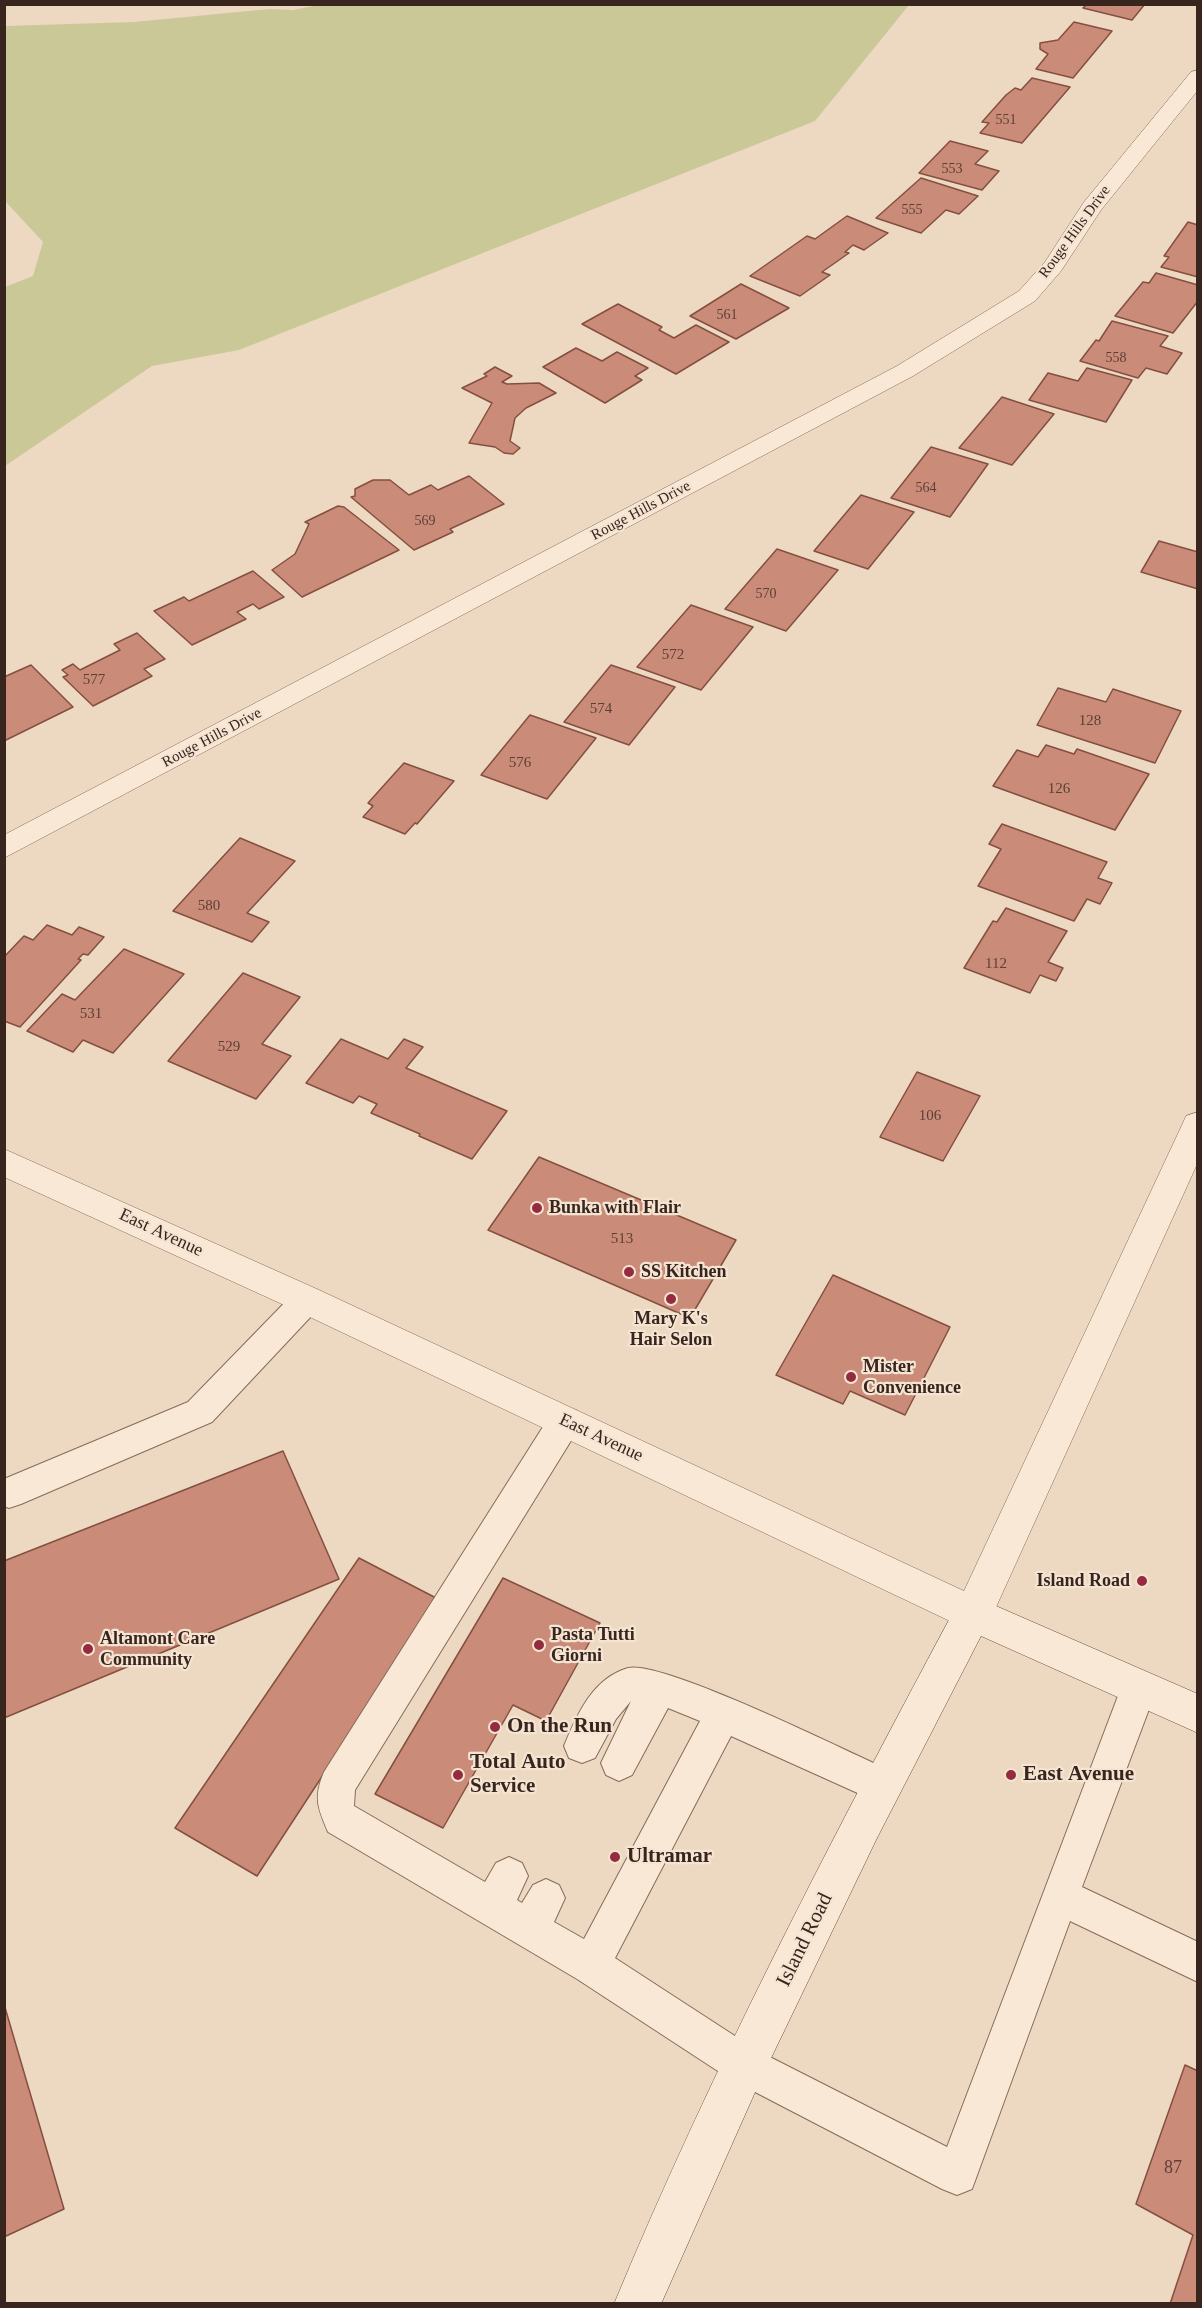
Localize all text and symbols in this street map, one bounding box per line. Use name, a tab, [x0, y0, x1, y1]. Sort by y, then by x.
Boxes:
house number: 551	[996, 112, 1016, 128]
house number: 553	[942, 161, 962, 177]
street label: Rouge Hills Drive	[1035, 182, 1115, 282]
house number: 555	[902, 202, 922, 218]
house number: 561	[716, 307, 738, 323]
house number: 558	[1106, 350, 1126, 366]
street label: Rouge Hills Drive	[588, 477, 694, 545]
house number: 564	[916, 480, 936, 496]
house number: 569	[414, 513, 436, 529]
house number: 570	[756, 586, 777, 602]
house number: 572	[662, 646, 684, 664]
house number: 577	[83, 671, 105, 689]
house number: 574	[590, 700, 612, 718]
street label: Rouge Hills Drive	[159, 704, 265, 772]
house number: 128	[1079, 712, 1101, 730]
house number: 576	[509, 754, 531, 772]
house number: 126	[1048, 780, 1070, 798]
house number: 580	[198, 897, 220, 915]
house number: 112	[985, 955, 1007, 973]
house number: 531	[80, 1005, 102, 1023]
house number: 529	[218, 1038, 240, 1056]
house number: 106	[919, 1107, 941, 1125]
place label: Bunka with Flair	[549, 1197, 681, 1219]
marker: Bunka with Flair	[530, 1201, 544, 1215]
street label: East Avenue	[116, 1204, 206, 1262]
house number: 513	[611, 1230, 633, 1248]
place label: SS Kitchen	[641, 1261, 727, 1283]
marker: SS Kitchen	[622, 1265, 636, 1279]
marker: Mary K's Hair Selon	[664, 1292, 678, 1306]
place label: Mary K's Hair Selon	[630, 1308, 712, 1350]
place label: Mister Convenience	[863, 1356, 961, 1398]
marker: Mister Convenience	[844, 1370, 858, 1384]
street label: East Avenue	[556, 1409, 646, 1467]
place label: Island Road	[1036, 1570, 1130, 1592]
marker: Island Road	[1135, 1574, 1149, 1588]
place label: Pasta Tutti Giorni	[551, 1624, 635, 1666]
place label: Altamont Care Community	[100, 1628, 215, 1670]
marker: Pasta Tutti Giorni	[532, 1638, 546, 1652]
marker: Altamont Care Community	[81, 1642, 95, 1656]
place label: On the Run	[507, 1714, 612, 1740]
marker: On the Run	[488, 1720, 502, 1734]
place label: Total Auto Service	[470, 1750, 565, 1800]
place label: East Avenue	[1023, 1762, 1134, 1788]
marker: Total Auto Service	[451, 1768, 465, 1782]
marker: East Avenue	[1004, 1768, 1018, 1782]
place label: Ultramar	[627, 1844, 712, 1870]
marker: Ultramar	[608, 1850, 622, 1864]
street label: Island Road	[772, 1889, 838, 1991]
house number: 87	[1164, 2157, 1182, 2179]

